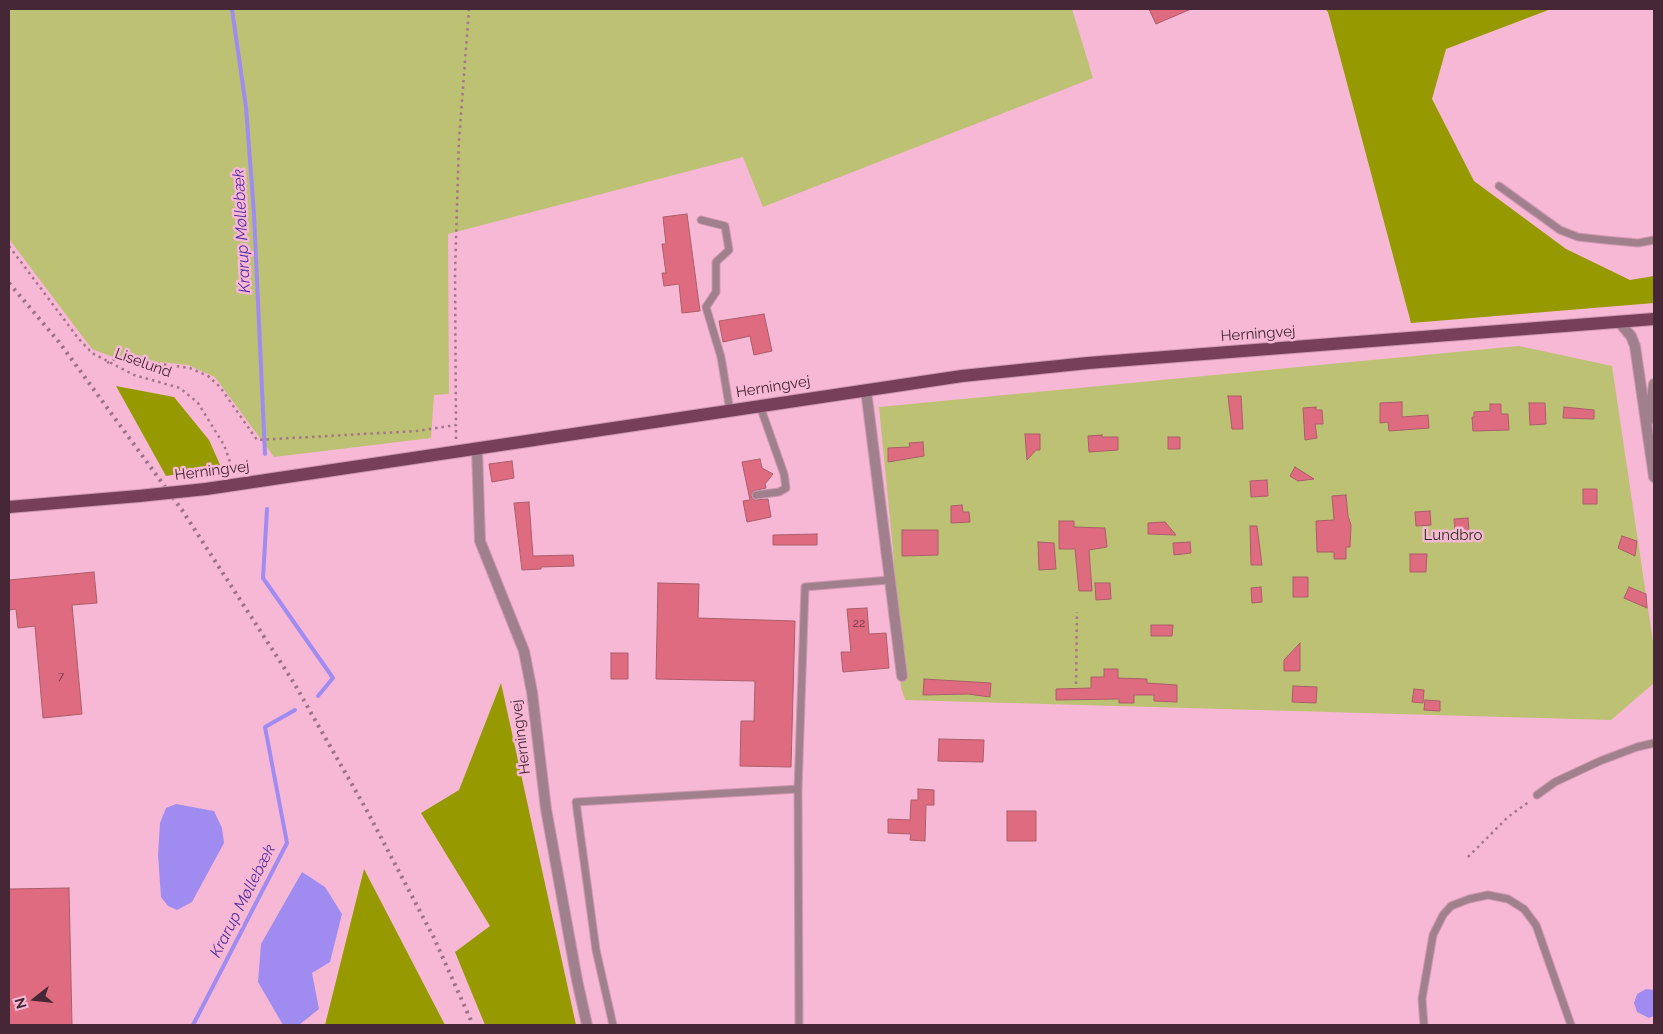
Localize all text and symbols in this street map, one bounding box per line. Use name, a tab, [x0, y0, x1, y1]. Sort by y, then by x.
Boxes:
water label: Krarup Møllebæk	[229, 168, 255, 294]
street label: Herningvej	[1220, 322, 1296, 346]
street label: Liselund	[112, 344, 174, 382]
street label: Herningvej	[735, 372, 811, 402]
street label: Herningvej	[174, 458, 250, 484]
park label: Lundbro	[1424, 526, 1482, 544]
house number: 22	[853, 616, 865, 630]
house number: 7	[58, 669, 64, 683]
street label: Herningvej	[508, 699, 534, 775]
water label: Krarup Møllebæk	[206, 841, 280, 961]
north arrow	[10, 974, 60, 1024]
text: N	[11, 996, 30, 1010]

